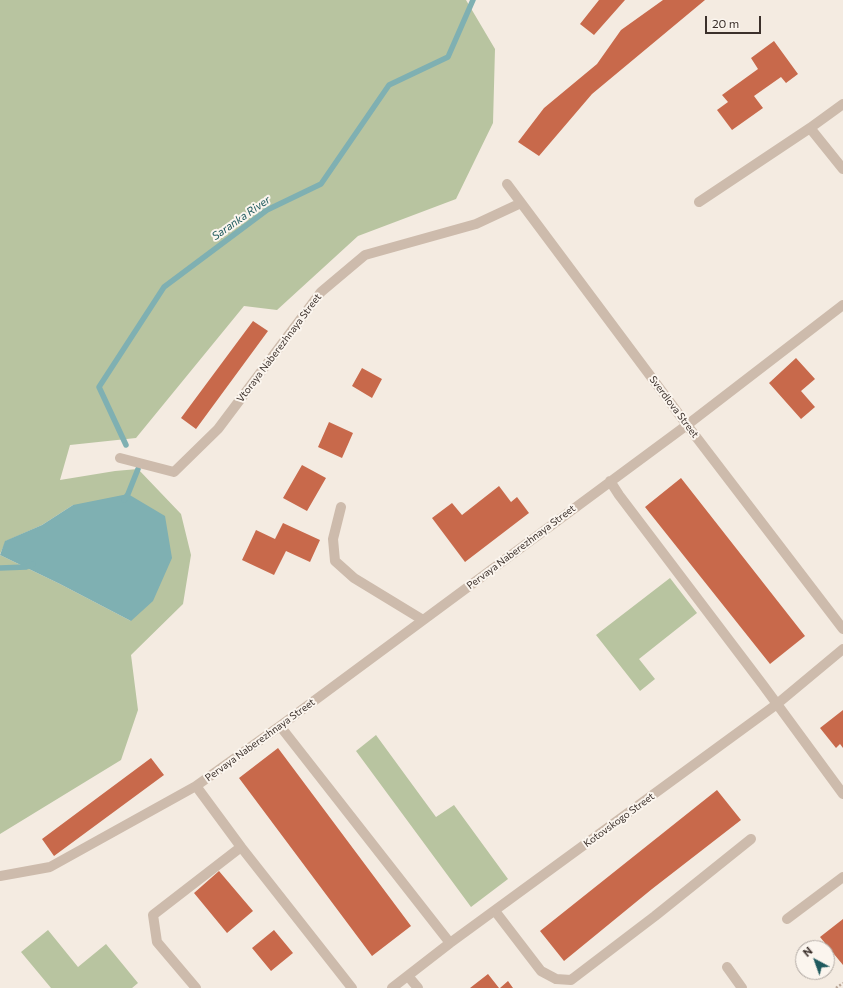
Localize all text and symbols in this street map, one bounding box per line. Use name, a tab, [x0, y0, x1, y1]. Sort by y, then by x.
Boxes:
scale bar	[707, 8, 763, 34]
text: 20 m	[712, 16, 739, 30]
water label: Saranka River	[209, 193, 273, 243]
street label: Vtoraya Naberezhnaya Street	[234, 291, 324, 405]
street label: Sverdlova Street	[647, 374, 701, 440]
street label: Pervaya Naberezhnaya Street	[464, 502, 578, 592]
street label: Pervaya Naberezhnaya Street	[203, 696, 317, 784]
street label: Kotovskogo Street	[581, 790, 657, 850]
north arrow	[795, 940, 835, 980]
text: N	[800, 944, 815, 959]

